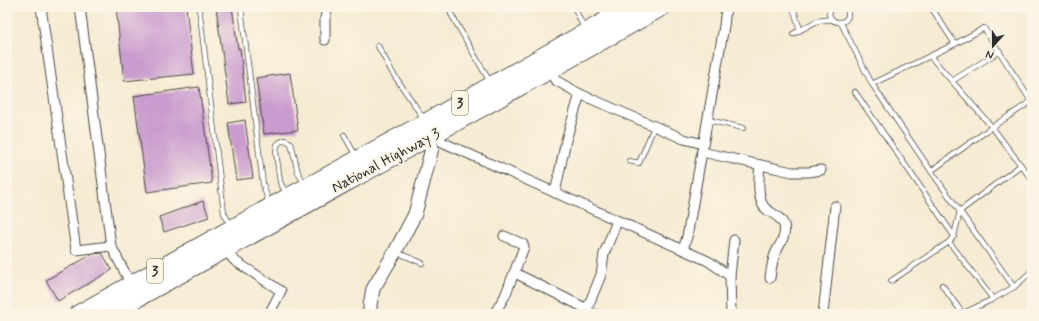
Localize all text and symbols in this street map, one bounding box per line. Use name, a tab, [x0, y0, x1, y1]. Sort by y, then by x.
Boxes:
north arrow	[973, 26, 1013, 66]
text: N	[984, 47, 996, 62]
road number: 3	[452, 91, 468, 115]
street label: National Highway 3	[328, 124, 444, 198]
road number: 3	[147, 259, 163, 283]

